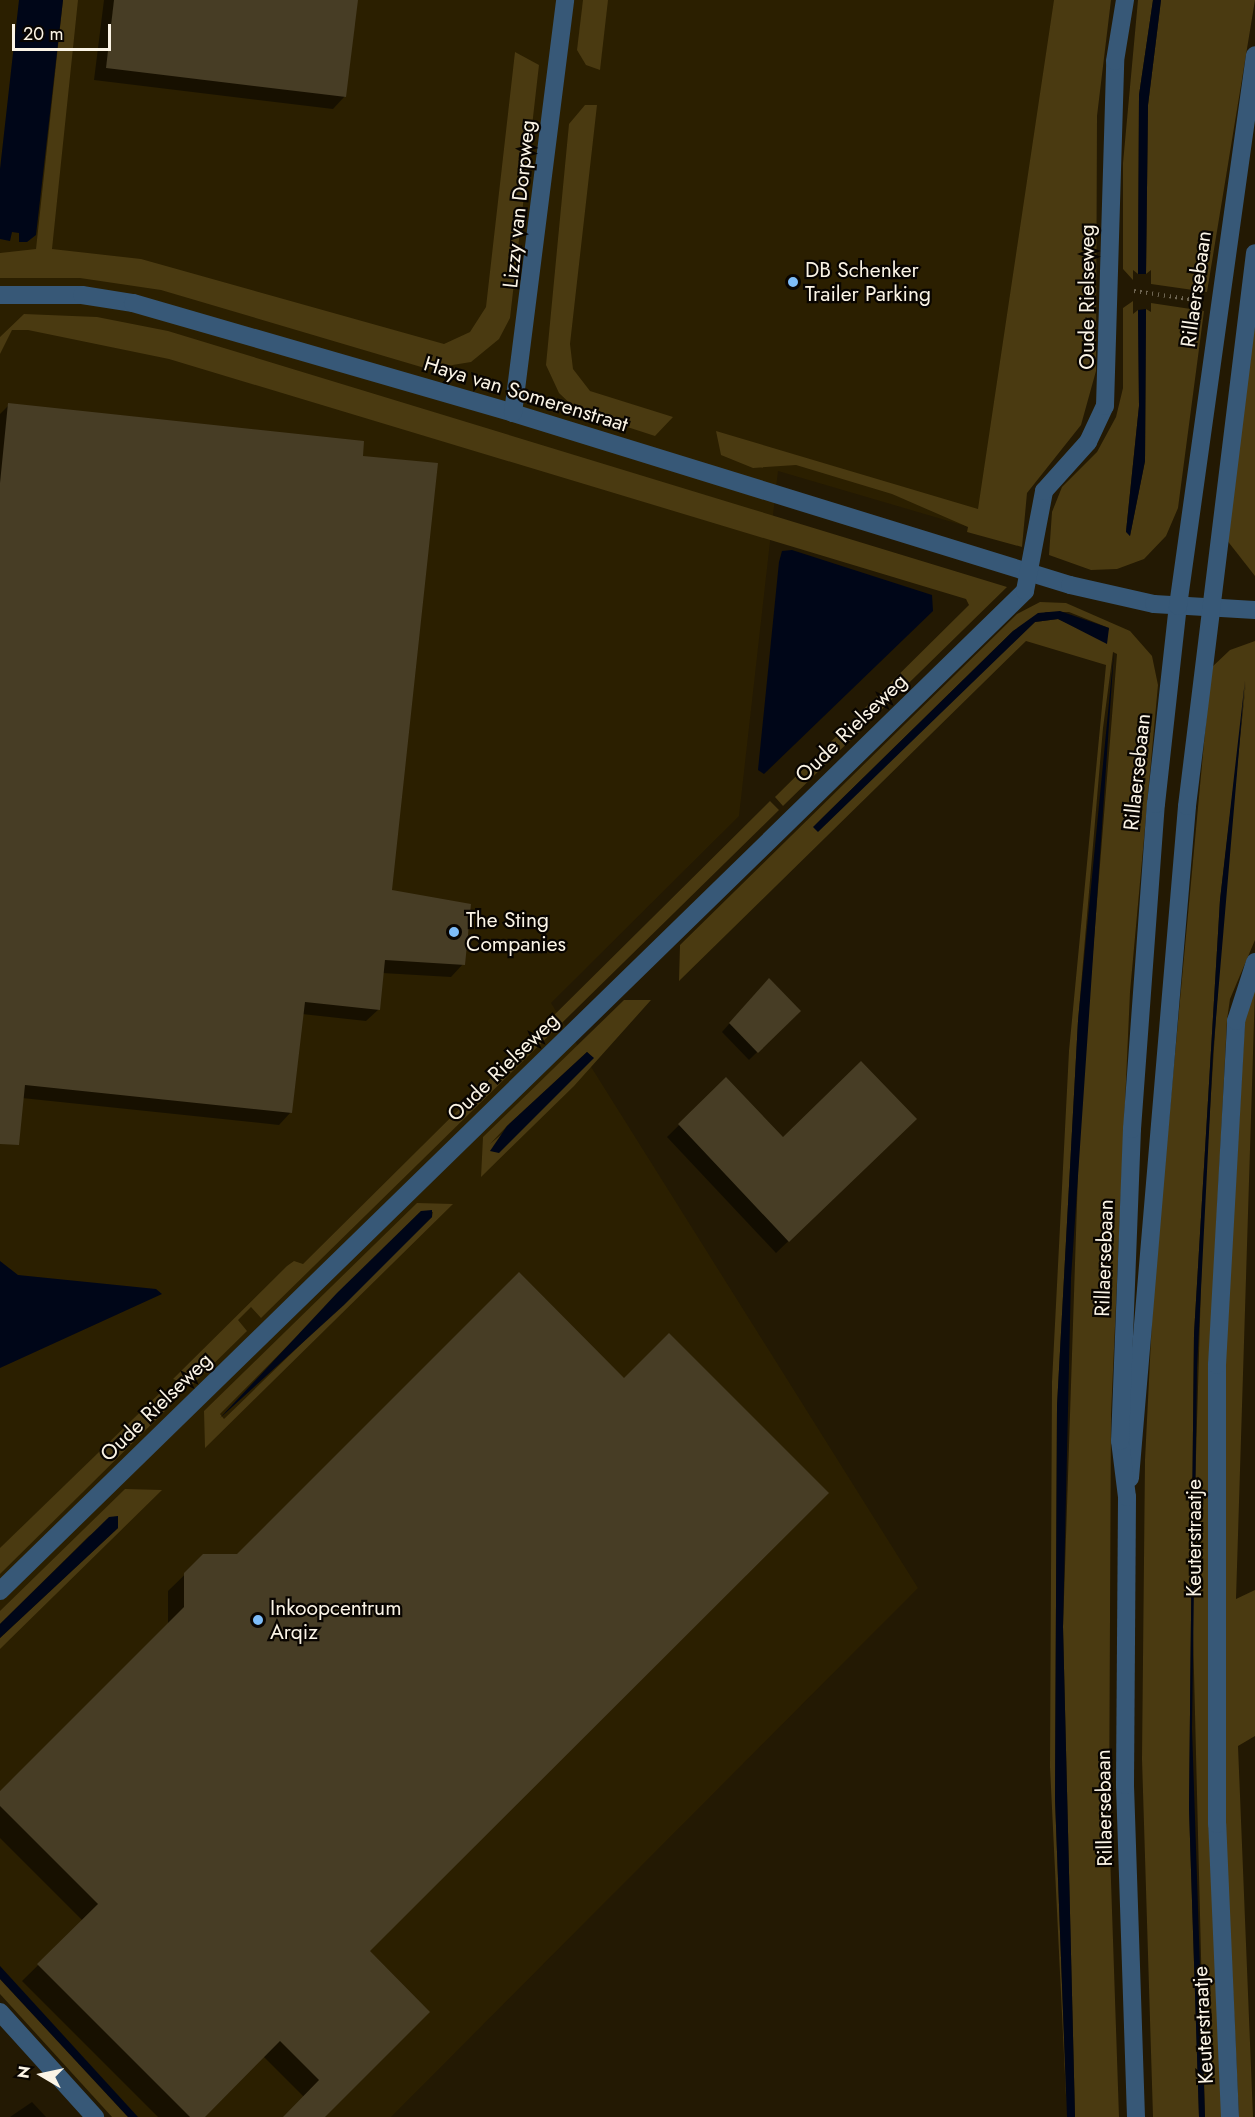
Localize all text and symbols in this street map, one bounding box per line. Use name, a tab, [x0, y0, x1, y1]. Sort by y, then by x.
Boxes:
scale bar	[15, 12, 114, 50]
text: 20 m	[23, 21, 63, 47]
street label: Lizzy van Dorpweg	[498, 119, 540, 289]
street label: Oude Rielseweg	[1074, 224, 1100, 370]
street label: Rillaersebaan	[1175, 229, 1217, 349]
place label: DB Schenker Trailer Parking	[805, 257, 931, 307]
marker: DB Schenker Trailer Parking	[786, 275, 800, 289]
street label: Haya van Somerenstraat	[421, 351, 631, 437]
street label: Oude Rielseweg	[790, 668, 912, 788]
street label: Rillaersebaan	[1118, 712, 1156, 832]
place label: The Sting Companies	[466, 907, 566, 957]
marker: The Sting Companies	[447, 925, 461, 939]
street label: Oude Rielseweg	[442, 1007, 564, 1127]
street label: Rillaersebaan	[1089, 1199, 1119, 1317]
street label: Oude Rielseweg	[95, 1347, 217, 1467]
street label: Keuterstraatje	[1181, 1479, 1207, 1597]
place label: Inkoopcentrum Arqiz	[270, 1595, 402, 1645]
marker: Inkoopcentrum Arqiz	[251, 1613, 265, 1627]
street label: Rillaersebaan	[1090, 1749, 1118, 1867]
street label: Keuterstraatje	[1187, 1965, 1219, 2085]
north arrow	[12, 2045, 72, 2105]
text: N	[11, 2064, 36, 2080]

